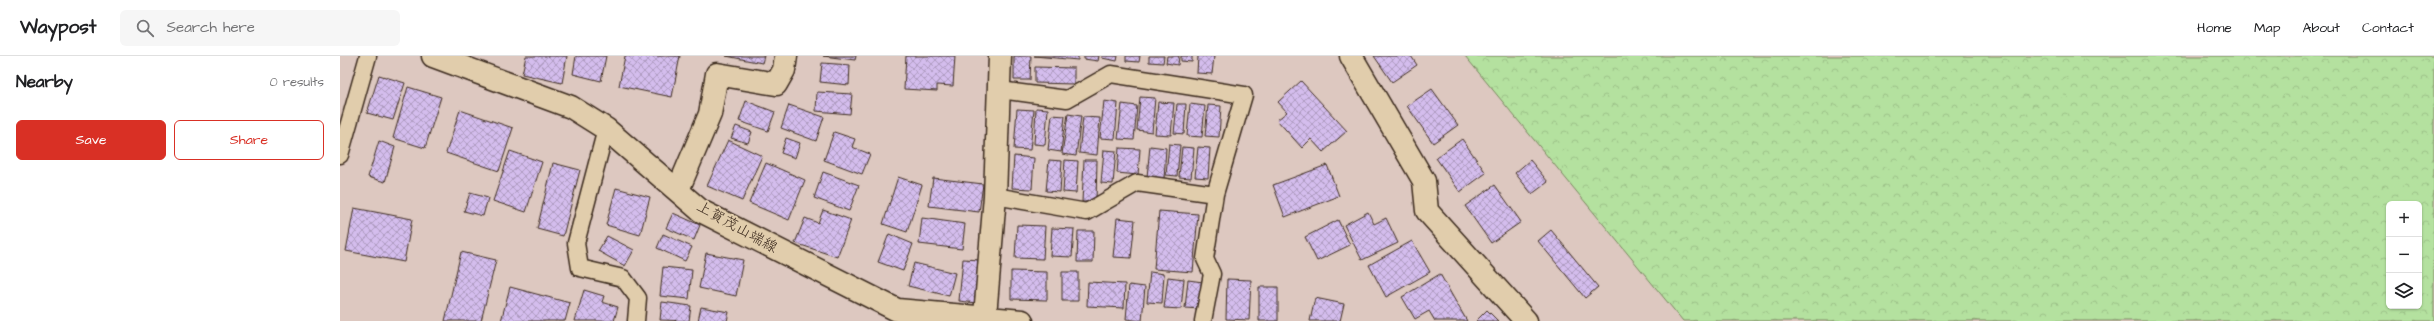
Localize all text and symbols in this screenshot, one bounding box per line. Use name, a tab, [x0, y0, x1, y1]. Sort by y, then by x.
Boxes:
search box	[120, 10, 400, 46]
text: Waypost	[20, 14, 96, 41]
icon: search	[134, 17, 156, 39]
text: Search here	[166, 17, 255, 38]
text: Home	[2197, 18, 2232, 38]
text: Map	[2254, 18, 2280, 38]
text: About	[2302, 18, 2340, 38]
text: Contact	[2362, 18, 2414, 38]
text: Nearby	[16, 70, 73, 94]
text: 0 results	[269, 73, 324, 91]
button: Save	[16, 120, 166, 160]
button: Share	[174, 120, 324, 160]
street label: 上賀茂山端線	[693, 196, 781, 258]
map controls	[2386, 201, 2422, 309]
button: +	[2386, 201, 2422, 237]
button: −	[2386, 237, 2422, 273]
button: layers	[2386, 273, 2422, 309]

